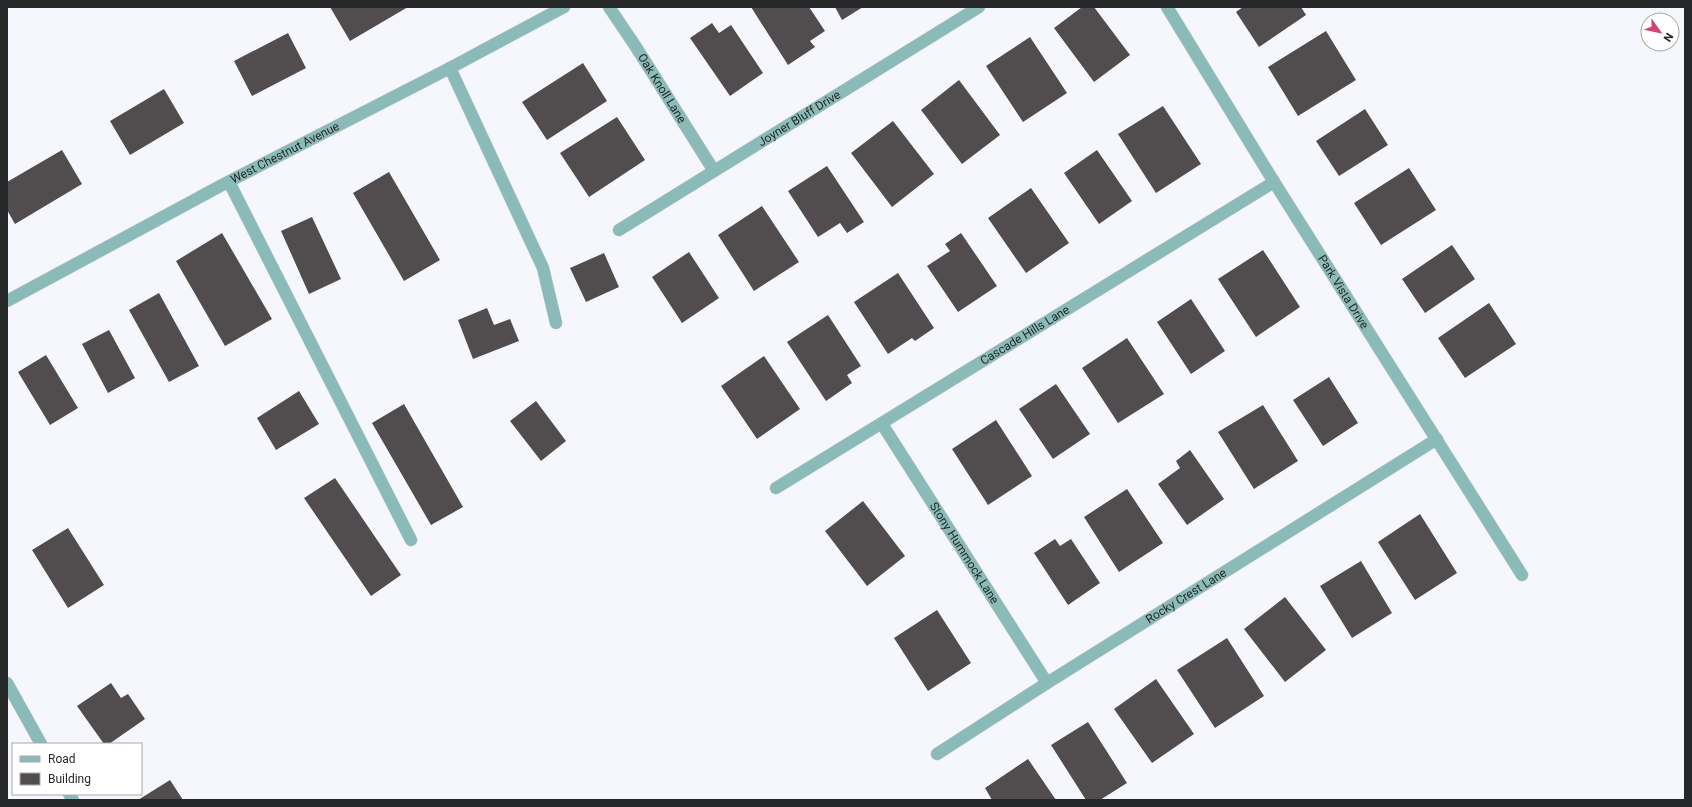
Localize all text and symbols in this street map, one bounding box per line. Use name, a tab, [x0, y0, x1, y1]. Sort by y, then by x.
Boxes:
north arrow	[1640, 12, 1680, 52]
text: N	[1660, 30, 1676, 44]
street label: Oak Knoll Lane	[635, 51, 689, 126]
street label: Joyner Bluff Drive	[755, 88, 843, 149]
street label: West Chestnut Avenue	[228, 119, 342, 186]
street label: Park Vista Drive	[1315, 252, 1372, 331]
street label: Cascade Hills Lane	[978, 302, 1072, 368]
street label: Stony Hummock Lane	[927, 500, 1002, 606]
street label: Rocky Crest Lane	[1143, 565, 1229, 626]
legend	[12, 743, 142, 795]
text: Road	[48, 752, 76, 766]
text: Building	[48, 772, 91, 786]

